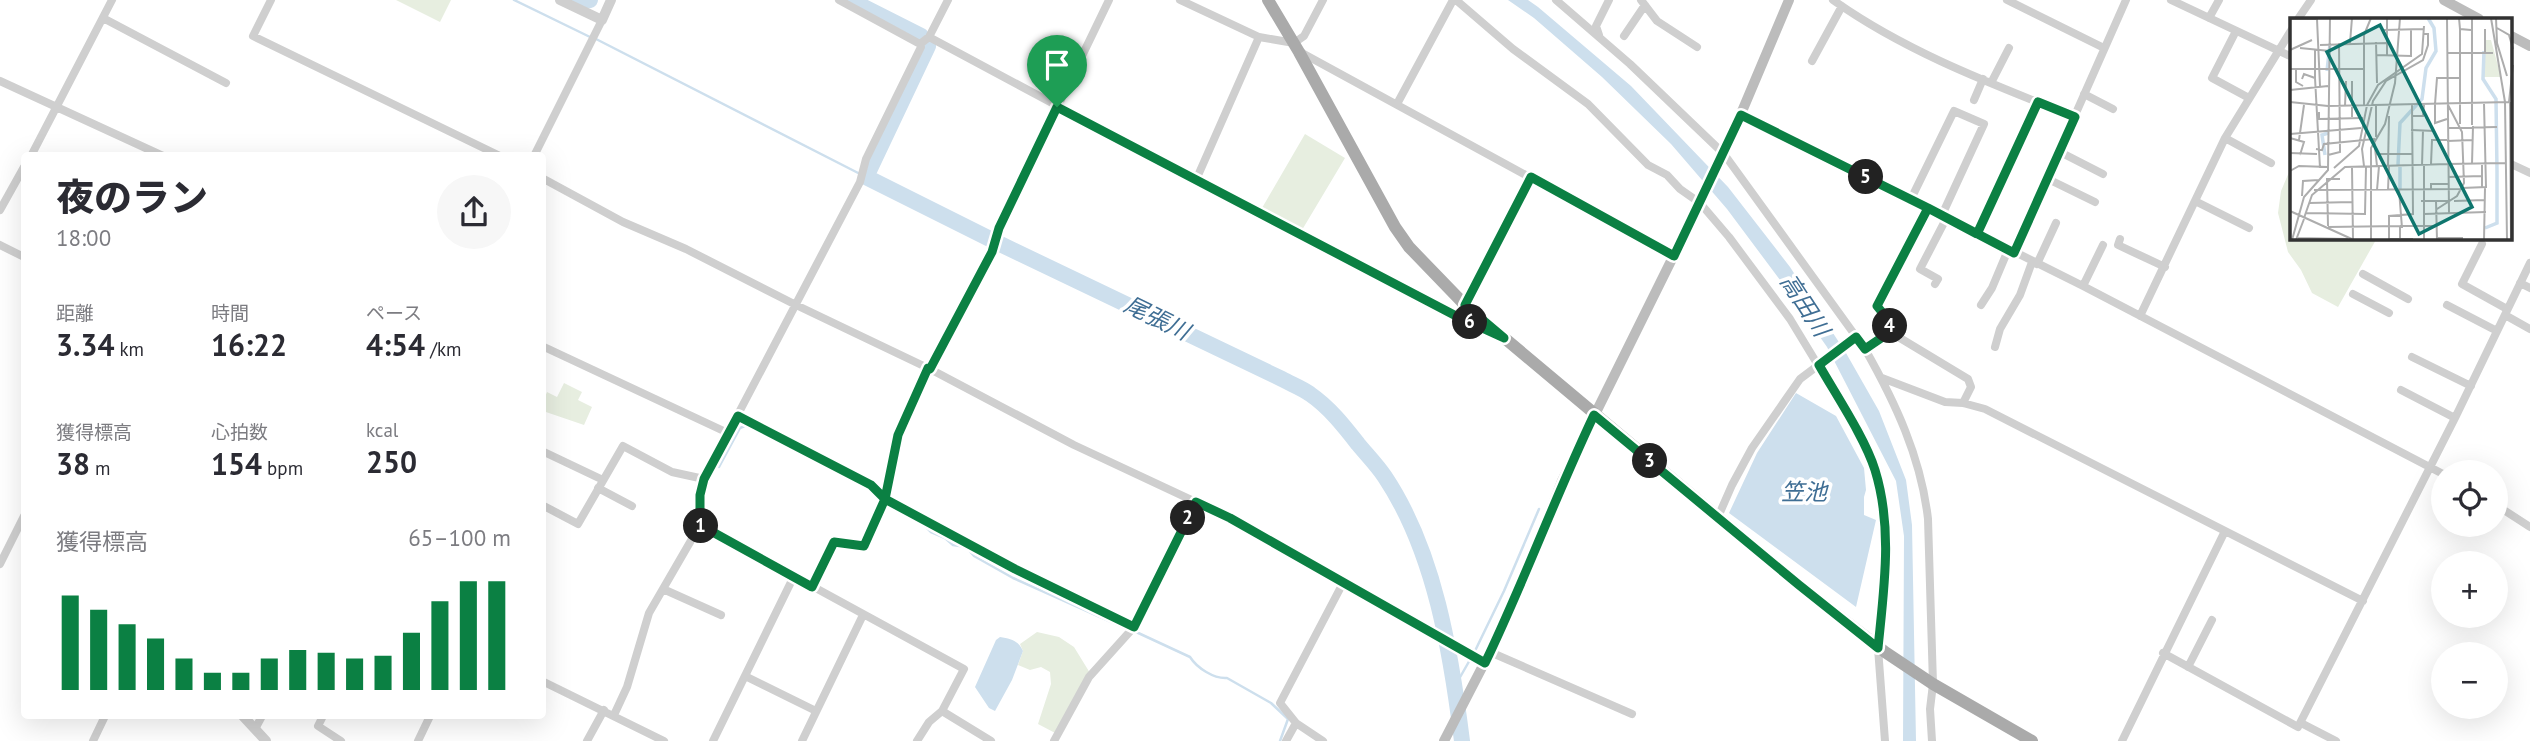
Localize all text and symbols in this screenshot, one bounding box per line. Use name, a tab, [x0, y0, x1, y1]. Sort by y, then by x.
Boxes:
inset map	[2290, 18, 2512, 240]
pin	[1027, 35, 1087, 107]
icon: arrive	[1038, 46, 1076, 84]
pin: 5	[1848, 160, 1884, 194]
text: 5	[1860, 164, 1871, 188]
text: 夜のラン	[56, 172, 208, 221]
button: share	[437, 175, 511, 249]
text: 18:00	[56, 223, 111, 252]
water label: 高田川	[1774, 268, 1838, 344]
water label: 尾張川	[1120, 289, 1197, 347]
text: 距離	[56, 301, 94, 325]
text: 時間	[211, 301, 249, 325]
text: ペース	[366, 301, 422, 325]
pin: 6	[1452, 304, 1488, 340]
pin: 4	[1872, 308, 1908, 344]
text: 6	[1464, 309, 1475, 333]
text: 4	[1884, 313, 1895, 337]
text: 3.34	[56, 325, 114, 364]
text: 16:22	[211, 325, 287, 364]
text: 4:54	[366, 325, 425, 364]
text: km	[114, 337, 144, 361]
text: /km	[425, 337, 461, 361]
text: kcal	[366, 418, 398, 442]
text: 獲得標高	[56, 420, 132, 444]
text: 心拍数	[211, 420, 268, 444]
text: 250	[366, 442, 417, 481]
text: 38	[56, 444, 90, 483]
text: 154	[211, 444, 262, 483]
pin: 3	[1632, 444, 1668, 478]
text: 3	[1644, 448, 1655, 472]
text: m	[90, 456, 111, 480]
text: bpm	[262, 456, 303, 480]
map controls	[2431, 460, 2508, 719]
button: locate	[2431, 460, 2508, 537]
water label: 笠池	[1781, 477, 1829, 506]
pin: 2	[1170, 500, 1206, 536]
text: 2	[1182, 505, 1193, 529]
pin: 1	[684, 508, 718, 544]
text: 1	[695, 513, 706, 537]
text: 65–100 m	[408, 523, 511, 552]
text: 獲得標高	[56, 527, 148, 556]
button: +	[2431, 551, 2508, 628]
button: −	[2431, 642, 2508, 719]

